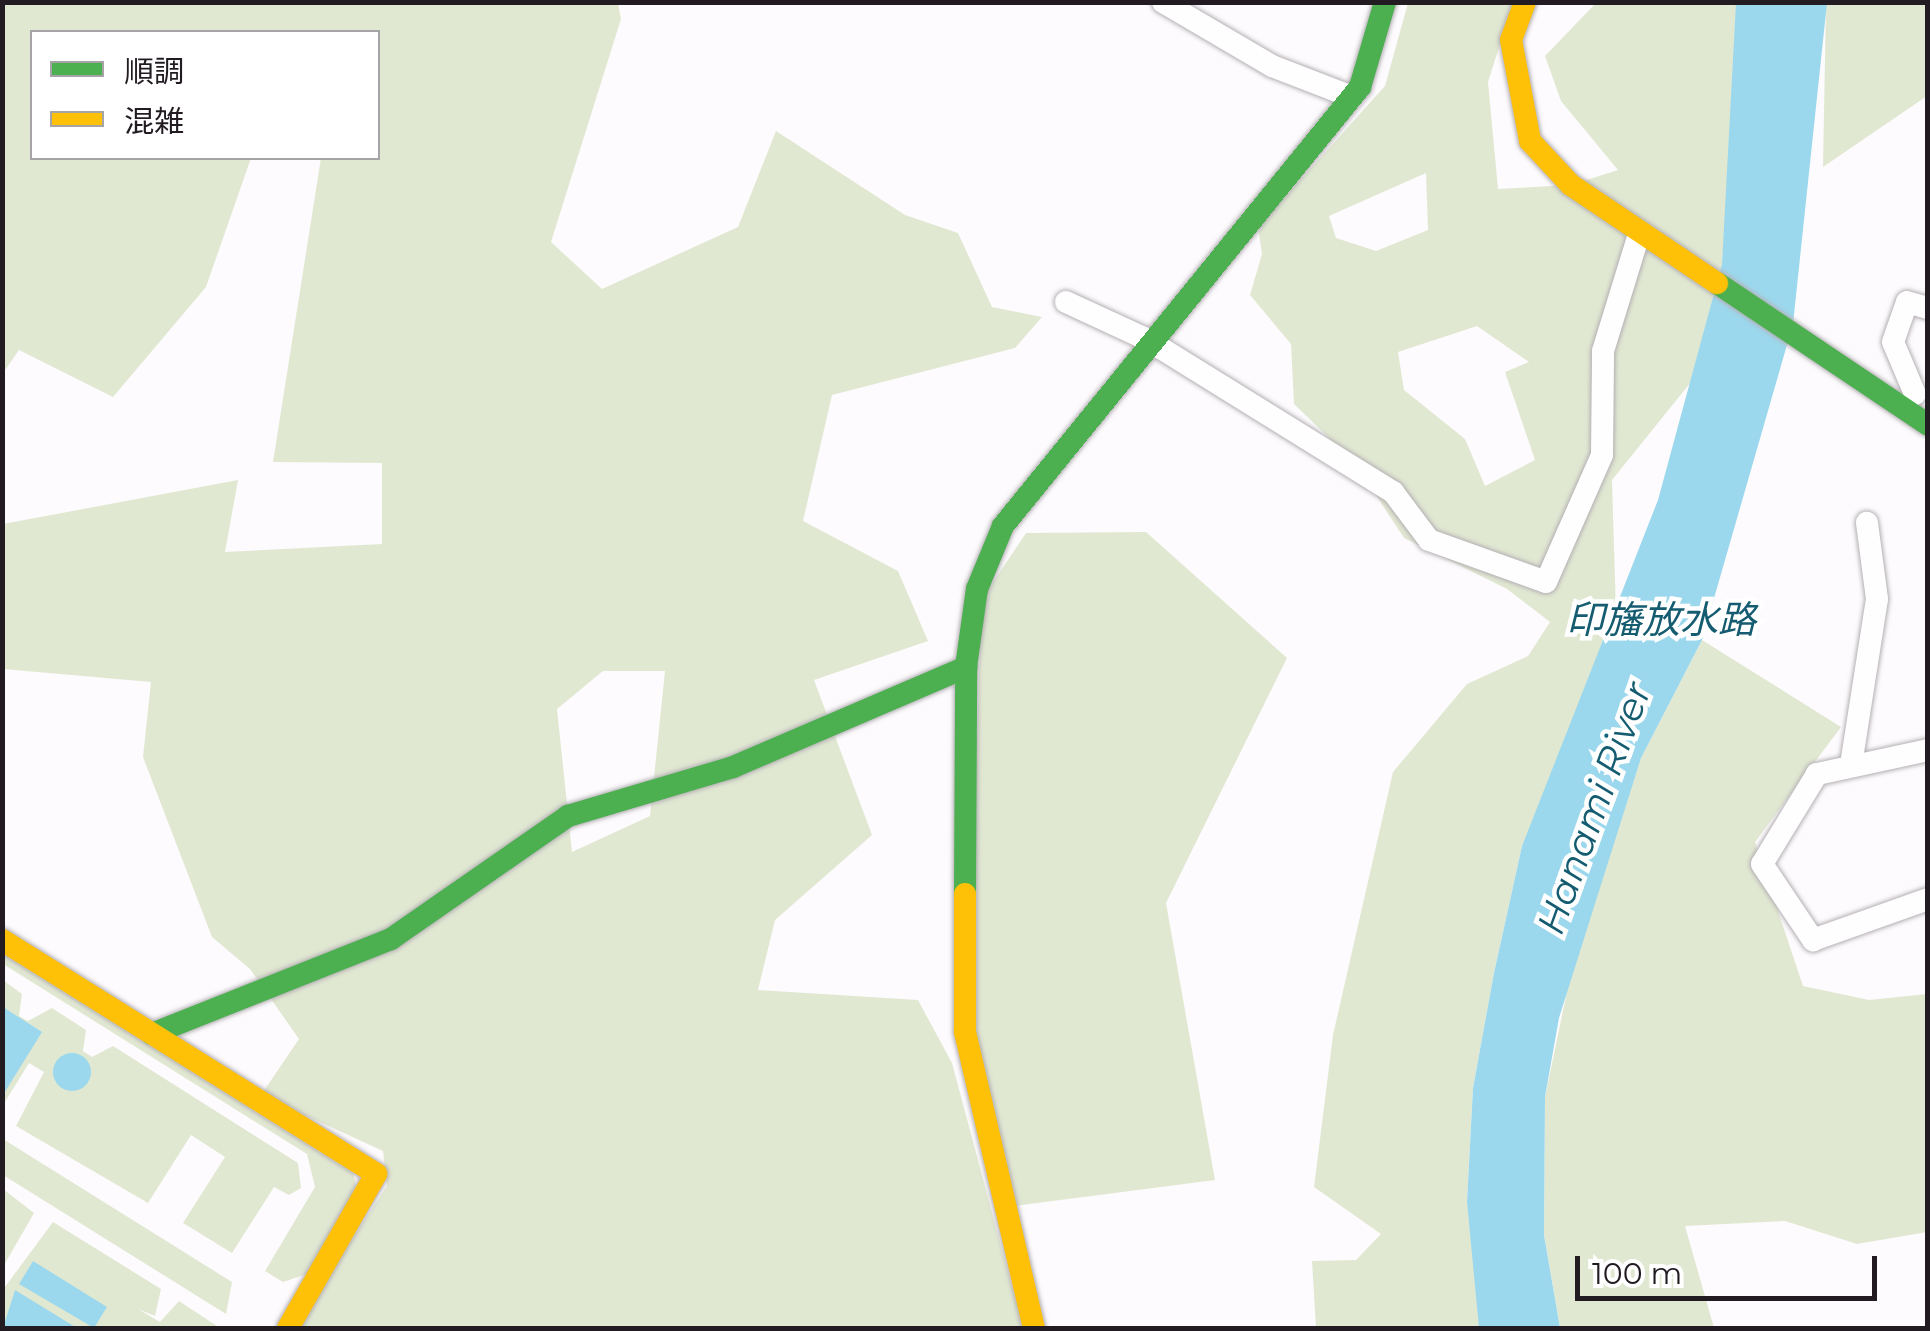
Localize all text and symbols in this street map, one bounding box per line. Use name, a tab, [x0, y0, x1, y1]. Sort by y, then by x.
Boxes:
legend	[30, 30, 380, 160]
text: 順調	[124, 53, 184, 90]
text: 混雑	[124, 103, 184, 140]
water label: 印旛放水路	[1566, 597, 1756, 643]
water label: Hanami River	[1527, 676, 1661, 940]
scale bar	[1580, 1236, 1882, 1298]
text: 100 m	[1592, 1255, 1682, 1292]

